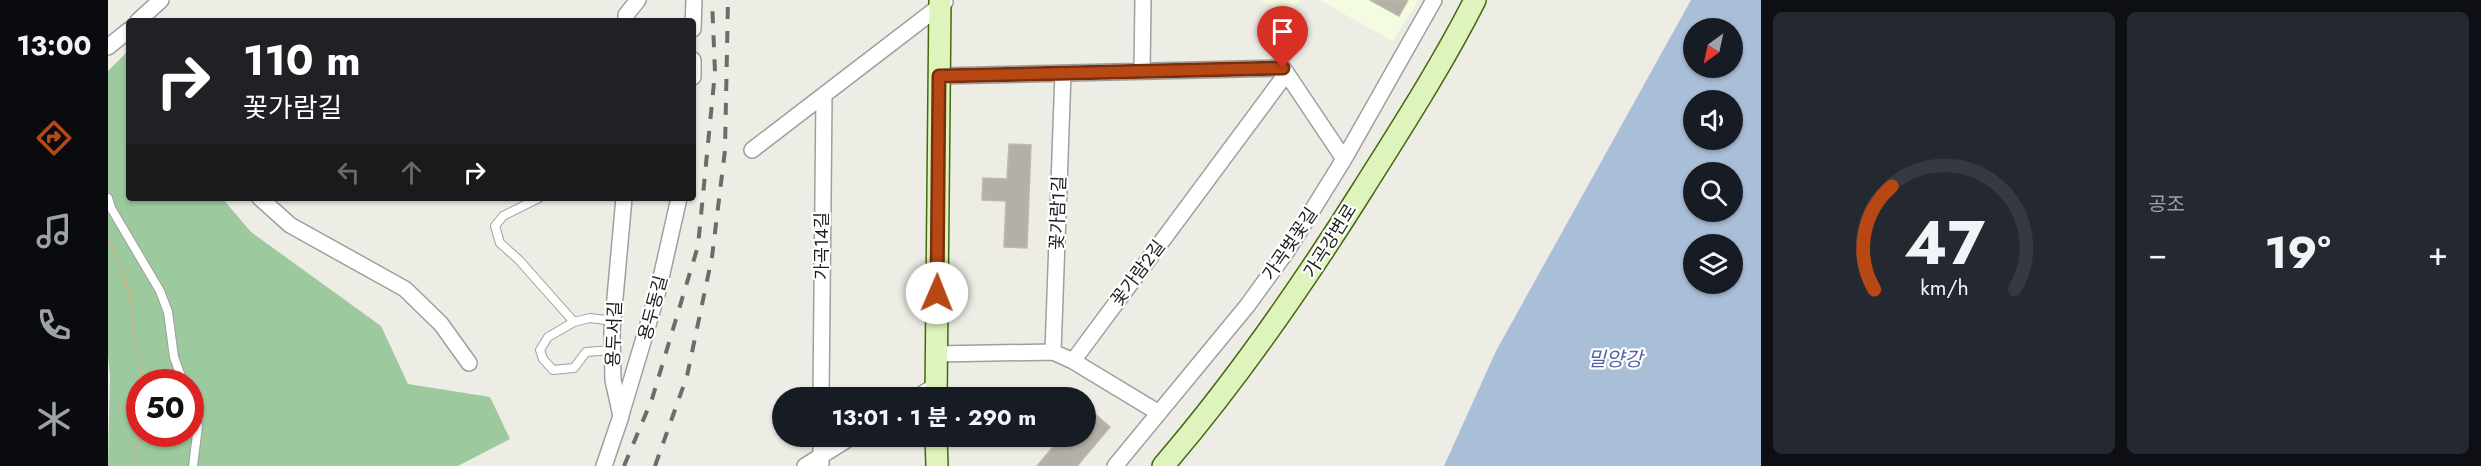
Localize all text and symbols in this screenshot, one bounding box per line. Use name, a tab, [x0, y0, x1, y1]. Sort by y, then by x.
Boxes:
pin	[1257, 6, 1308, 68]
icon: arrive	[1266, 15, 1299, 48]
north arrow	[1683, 18, 1743, 78]
map controls	[1683, 18, 1743, 294]
text: 13:00	[17, 26, 91, 65]
text: 110 m	[243, 30, 361, 91]
icon: right	[144, 42, 222, 120]
text: 꽃가람길	[243, 88, 342, 127]
button: sound	[1683, 90, 1743, 150]
icon: directions	[33, 117, 75, 159]
icon: left	[332, 156, 365, 189]
icon: ahead	[395, 156, 428, 189]
icon: right	[458, 156, 491, 189]
button: search	[1683, 162, 1743, 222]
street label: 꽃가람1길	[1044, 175, 1072, 251]
text: 공조	[2148, 190, 2185, 219]
text: 47	[1903, 197, 1985, 287]
street label: 가곡강변로	[1297, 199, 1363, 283]
street label: 가곡벚꽃길	[1256, 202, 1324, 286]
icon: music	[33, 210, 75, 252]
street label: 가곡14길	[809, 212, 835, 280]
text: 19°	[2264, 220, 2331, 285]
text: −	[2148, 230, 2167, 277]
text: +	[2428, 230, 2448, 277]
button: layers	[1683, 234, 1743, 294]
street label: 꽃가람2길	[1105, 235, 1171, 311]
position arrow	[905, 261, 969, 325]
text: km/h	[1920, 272, 1968, 303]
street label: 용두동길	[632, 273, 674, 343]
street label: 용두서길	[600, 300, 628, 368]
icon: phone	[33, 304, 75, 346]
water label: 밀양강	[1587, 345, 1645, 374]
speed limit sign: 50	[126, 369, 204, 447]
icon: climate	[33, 398, 75, 440]
text: 13:01 · 1 분 · 290 m	[832, 401, 1036, 433]

